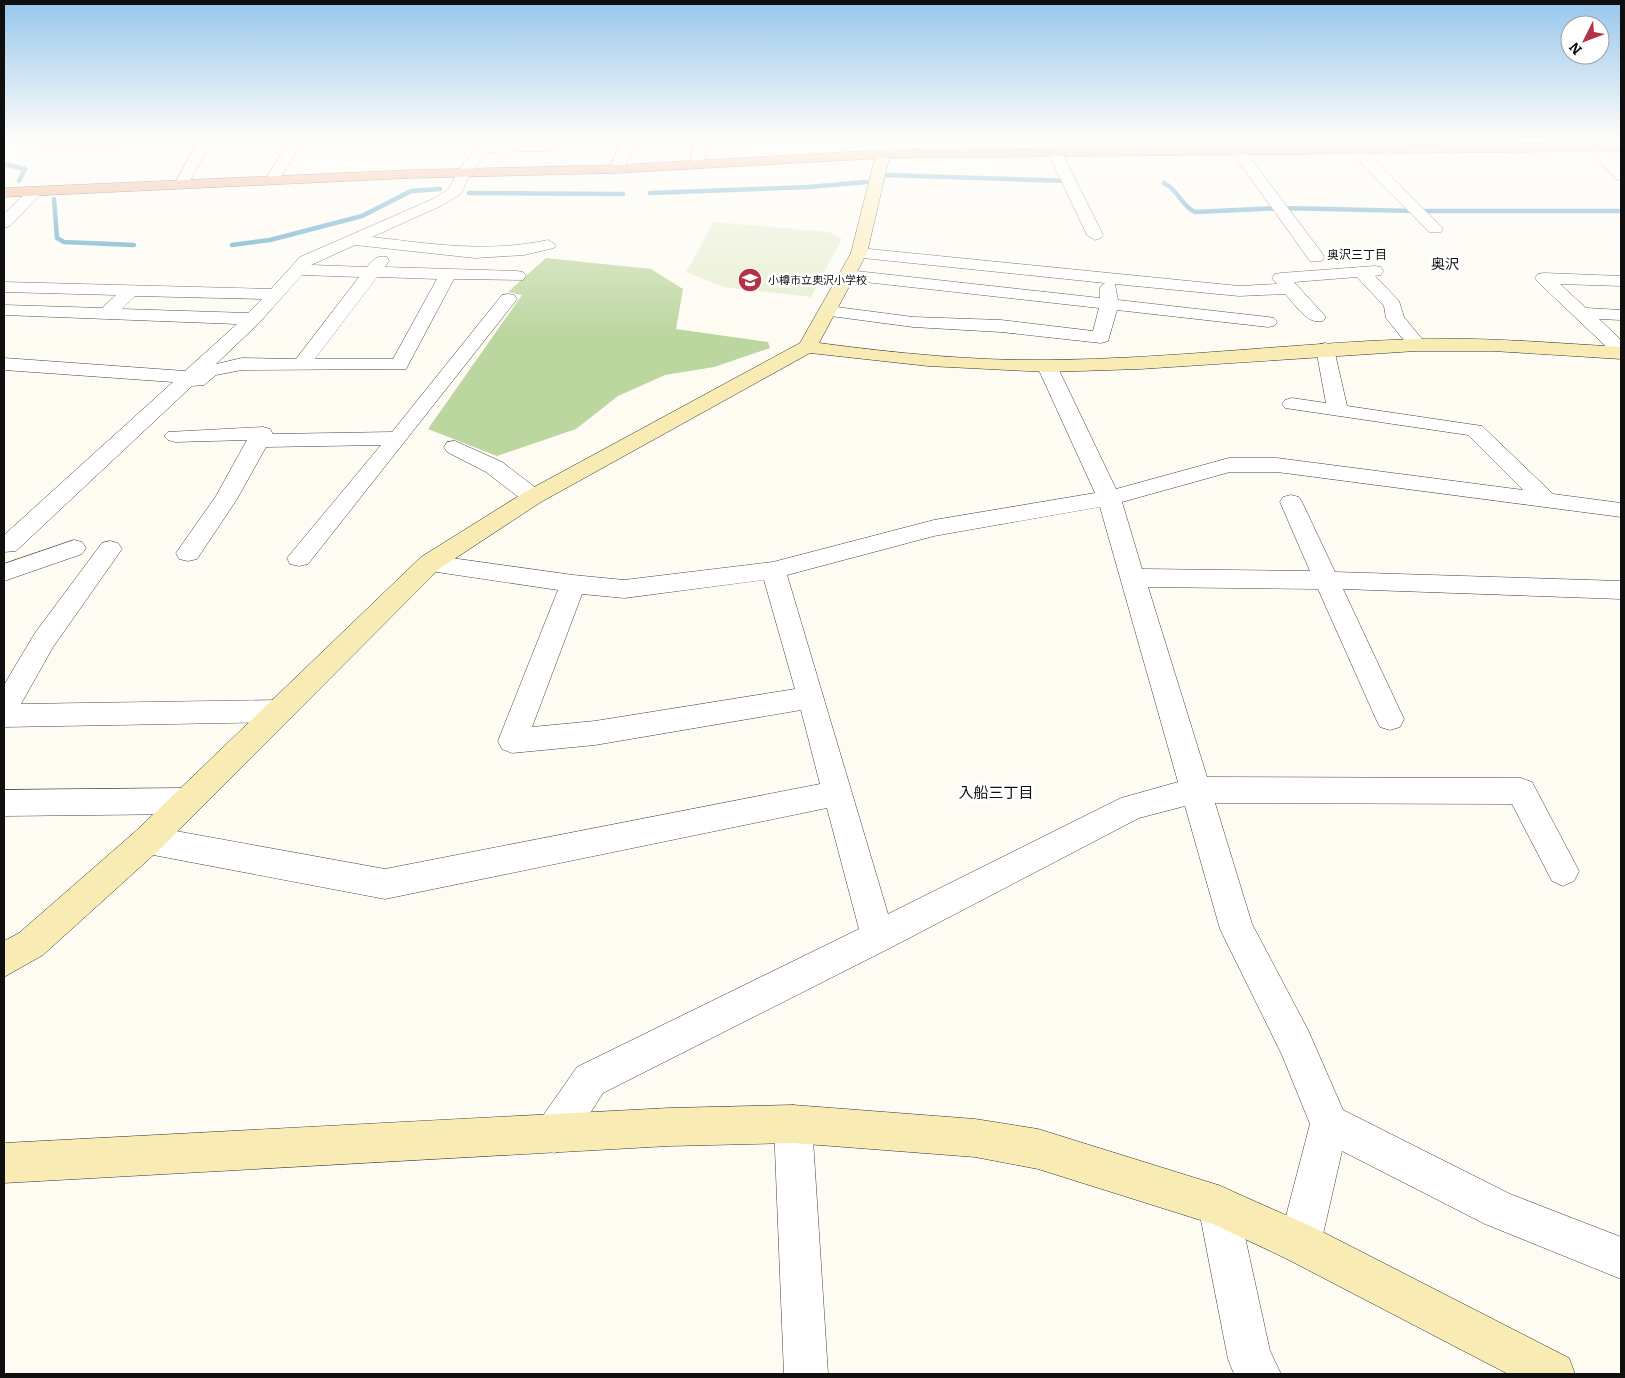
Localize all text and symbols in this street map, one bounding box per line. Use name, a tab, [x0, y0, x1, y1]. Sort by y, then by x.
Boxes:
north arrow	[1560, 15, 1610, 65]
text: N	[1566, 39, 1586, 58]
district label: 奥沢三丁目	[1327, 248, 1387, 262]
district label: 奥沢	[1431, 256, 1459, 273]
school or university icon: 小樽市立奥沢小学校	[737, 267, 763, 293]
place label: 小樽市立奥沢小学校	[768, 274, 867, 287]
district label: 入船三丁目	[958, 784, 1034, 802]

